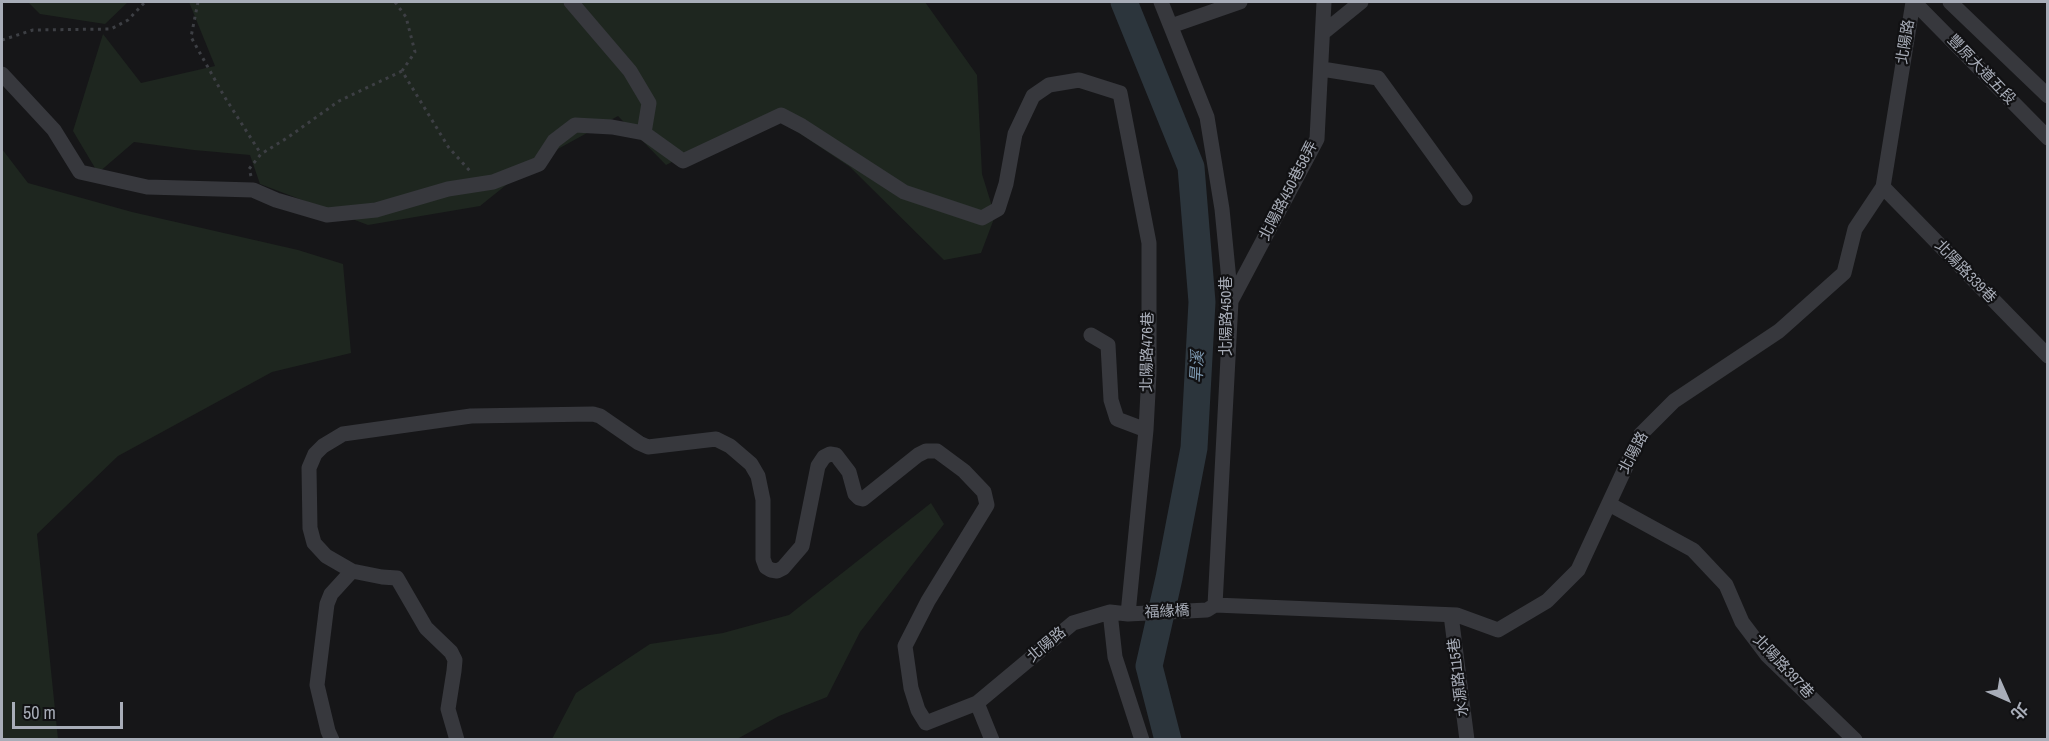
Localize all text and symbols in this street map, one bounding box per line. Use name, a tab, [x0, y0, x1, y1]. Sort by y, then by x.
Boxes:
street label: 北陽路	[1894, 18, 1918, 66]
street label: 豐原大道五段	[1943, 31, 2019, 109]
street label: 北陽路450巷58弄	[1256, 138, 1322, 244]
street label: 北陽路339巷	[1931, 237, 1999, 307]
street label: 北陽路450巷	[1218, 276, 1236, 356]
street label: 北陽路476巷	[1138, 312, 1158, 392]
water label: 旱溪	[1188, 351, 1208, 383]
street label: 北陽路	[1615, 429, 1653, 477]
street label: 福緣橋	[1144, 602, 1190, 622]
street label: 北陽路	[1024, 624, 1070, 666]
street label: 北陽路397巷	[1749, 631, 1817, 703]
street label: 水源路115巷	[1445, 636, 1473, 718]
north arrow	[1977, 669, 2037, 729]
scale bar	[15, 690, 126, 728]
text: 北	[2006, 698, 2033, 725]
text: 50 m	[23, 700, 56, 725]

